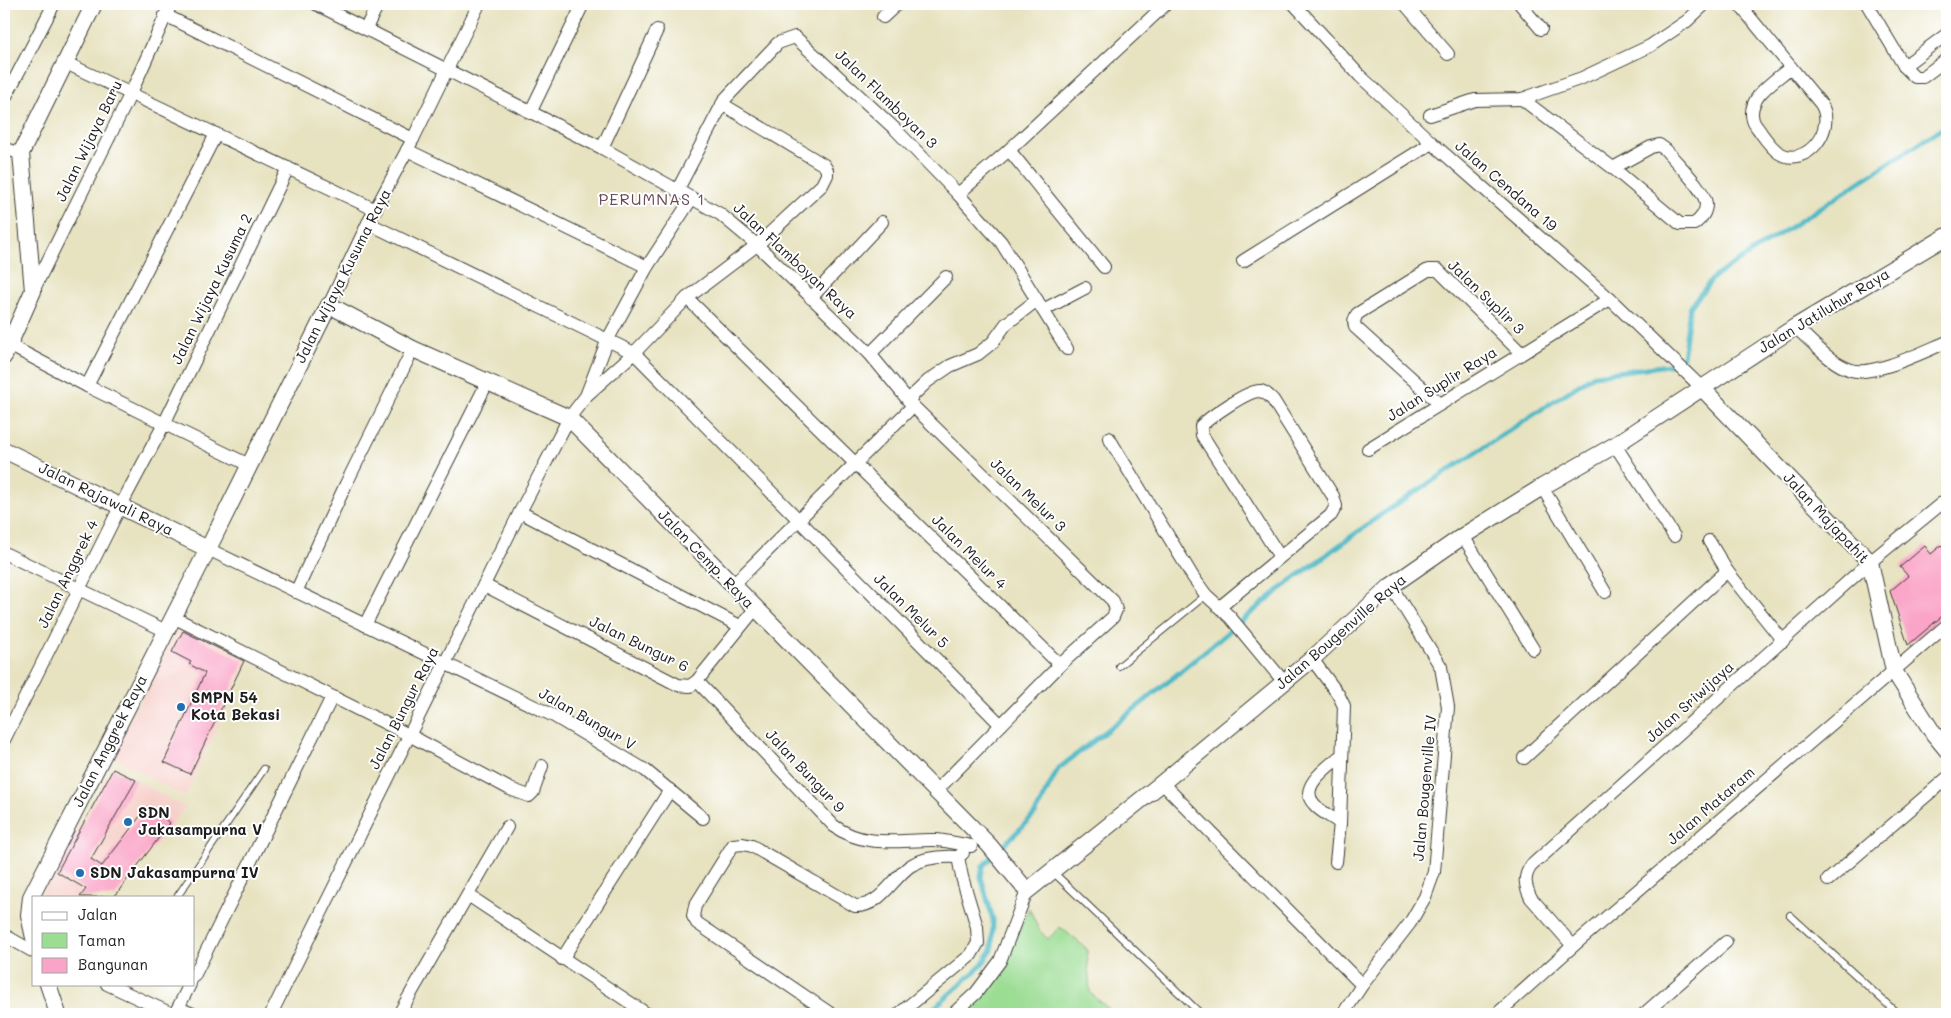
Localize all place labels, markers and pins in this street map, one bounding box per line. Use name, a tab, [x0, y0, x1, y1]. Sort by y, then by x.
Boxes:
place label: SMPN 54 Kota Bekasi	[191, 687, 280, 724]
marker: SMPN 54 Kota Bekasi	[175, 701, 187, 713]
place label: SDN Jakasampurna V	[138, 802, 262, 839]
marker: SDN Jakasampurna V	[122, 816, 134, 828]
place label: SDN Jakasampurna IV	[90, 862, 259, 882]
marker: SDN Jakasampurna IV	[74, 867, 86, 879]

